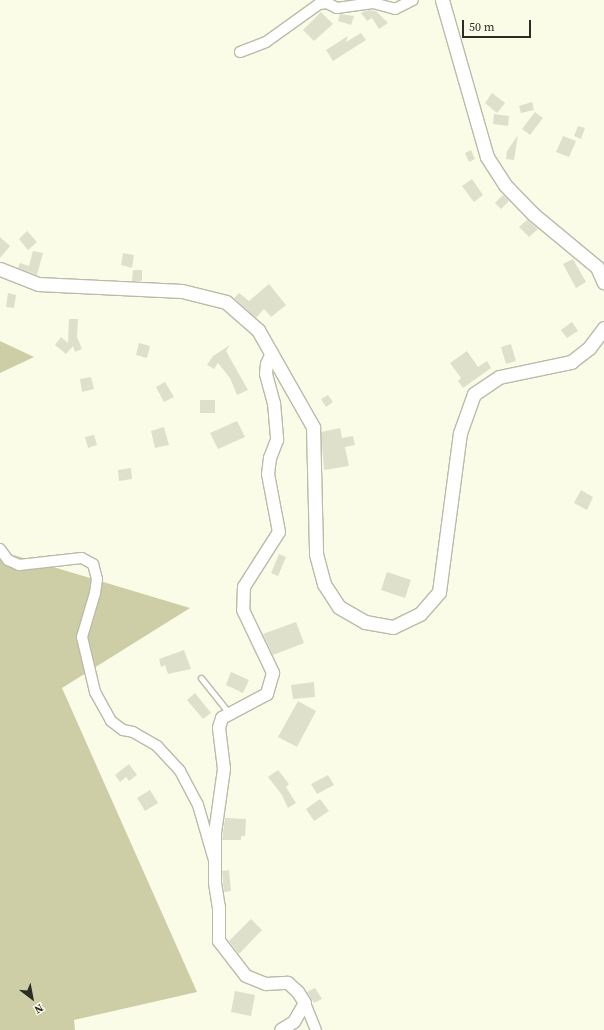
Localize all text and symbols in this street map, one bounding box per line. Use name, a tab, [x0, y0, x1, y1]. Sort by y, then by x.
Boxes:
scale bar	[464, 12, 533, 38]
text: 50 m	[469, 19, 495, 35]
north arrow	[12, 978, 52, 1018]
text: N	[31, 1000, 46, 1017]

